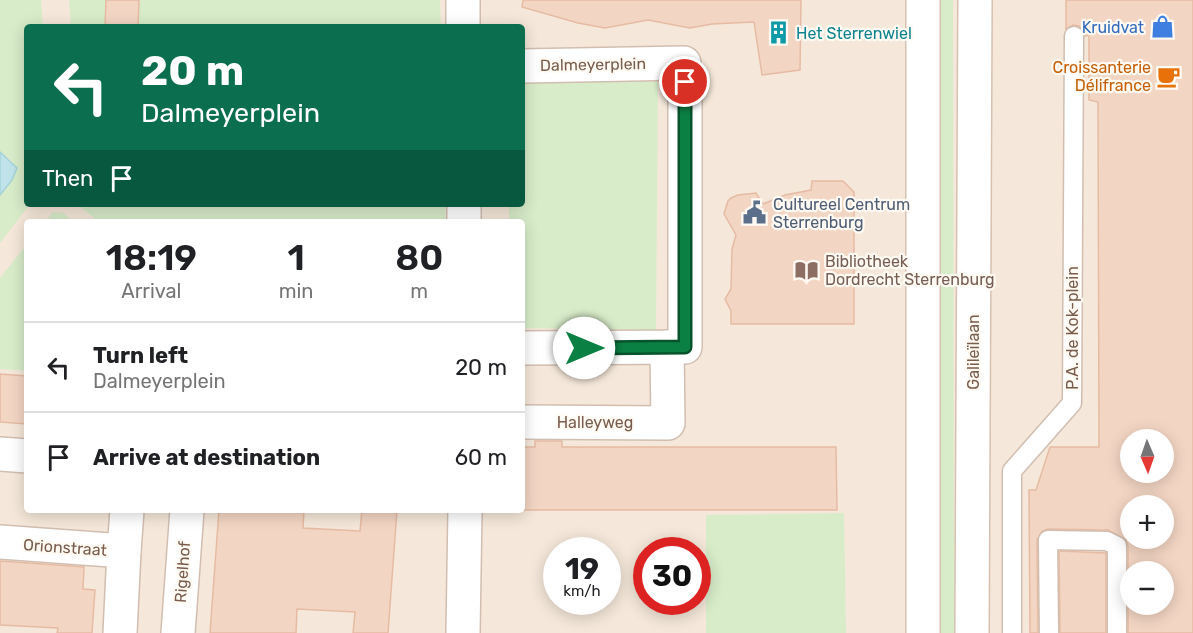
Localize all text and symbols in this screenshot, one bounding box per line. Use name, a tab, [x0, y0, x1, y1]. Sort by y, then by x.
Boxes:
shop icon: Kruidvat	[1149, 14, 1175, 40]
place label: Kruidvat	[1082, 18, 1144, 37]
building icon: Het Sterrenwiel	[765, 20, 791, 46]
place label: Het Sterrenwiel	[796, 24, 912, 43]
text: 20 m	[141, 46, 244, 96]
icon: left	[42, 48, 120, 126]
street label: Dalmeyerplein	[540, 54, 646, 75]
pin	[659, 56, 710, 107]
place label: Croissanterie Délifrance	[1053, 58, 1151, 95]
cafe icon: Croissanterie Délifrance	[1156, 63, 1182, 89]
icon: arrive	[668, 65, 701, 98]
text: Dalmeyerplein	[141, 97, 320, 129]
icon: arrive	[105, 162, 138, 195]
text: Then	[42, 165, 93, 192]
place label: Cultureel Centrum Sterrenburg	[773, 195, 910, 232]
public building icon: Cultureel Centrum Sterrenburg	[742, 200, 768, 226]
text: 18:19	[106, 236, 197, 279]
text: 1	[287, 236, 305, 279]
text: 80	[395, 236, 443, 279]
place label: Bibliotheek Dordrecht Sterrenburg	[825, 252, 995, 289]
library icon: Bibliotheek Dordrecht Sterrenburg	[794, 257, 820, 283]
street label: P.A. de Kok-plein	[1063, 266, 1082, 390]
text: Arrival	[121, 279, 181, 303]
text: min	[279, 279, 313, 303]
text: m	[410, 279, 428, 303]
street label: Galileïlaan	[964, 314, 983, 390]
position arrow	[552, 316, 616, 380]
text: Turn left	[93, 342, 188, 369]
icon: left	[42, 351, 75, 384]
text: 20 m	[455, 354, 507, 381]
text: Dalmeyerplein	[93, 369, 226, 393]
street label: Halleyweg	[557, 413, 633, 432]
north arrow	[1120, 429, 1174, 483]
map controls	[1120, 429, 1174, 615]
icon: arrive	[42, 441, 75, 474]
text: Arrive at destination	[93, 444, 320, 471]
text: 60 m	[455, 444, 507, 471]
button: +	[1120, 495, 1174, 549]
street label: Orionstraat	[22, 535, 107, 560]
speed limit sign: 30	[633, 537, 711, 615]
street label: Rigelhof	[171, 540, 194, 603]
text: 19	[565, 551, 599, 587]
button: −	[1120, 561, 1174, 615]
text: km/h	[563, 582, 601, 600]

